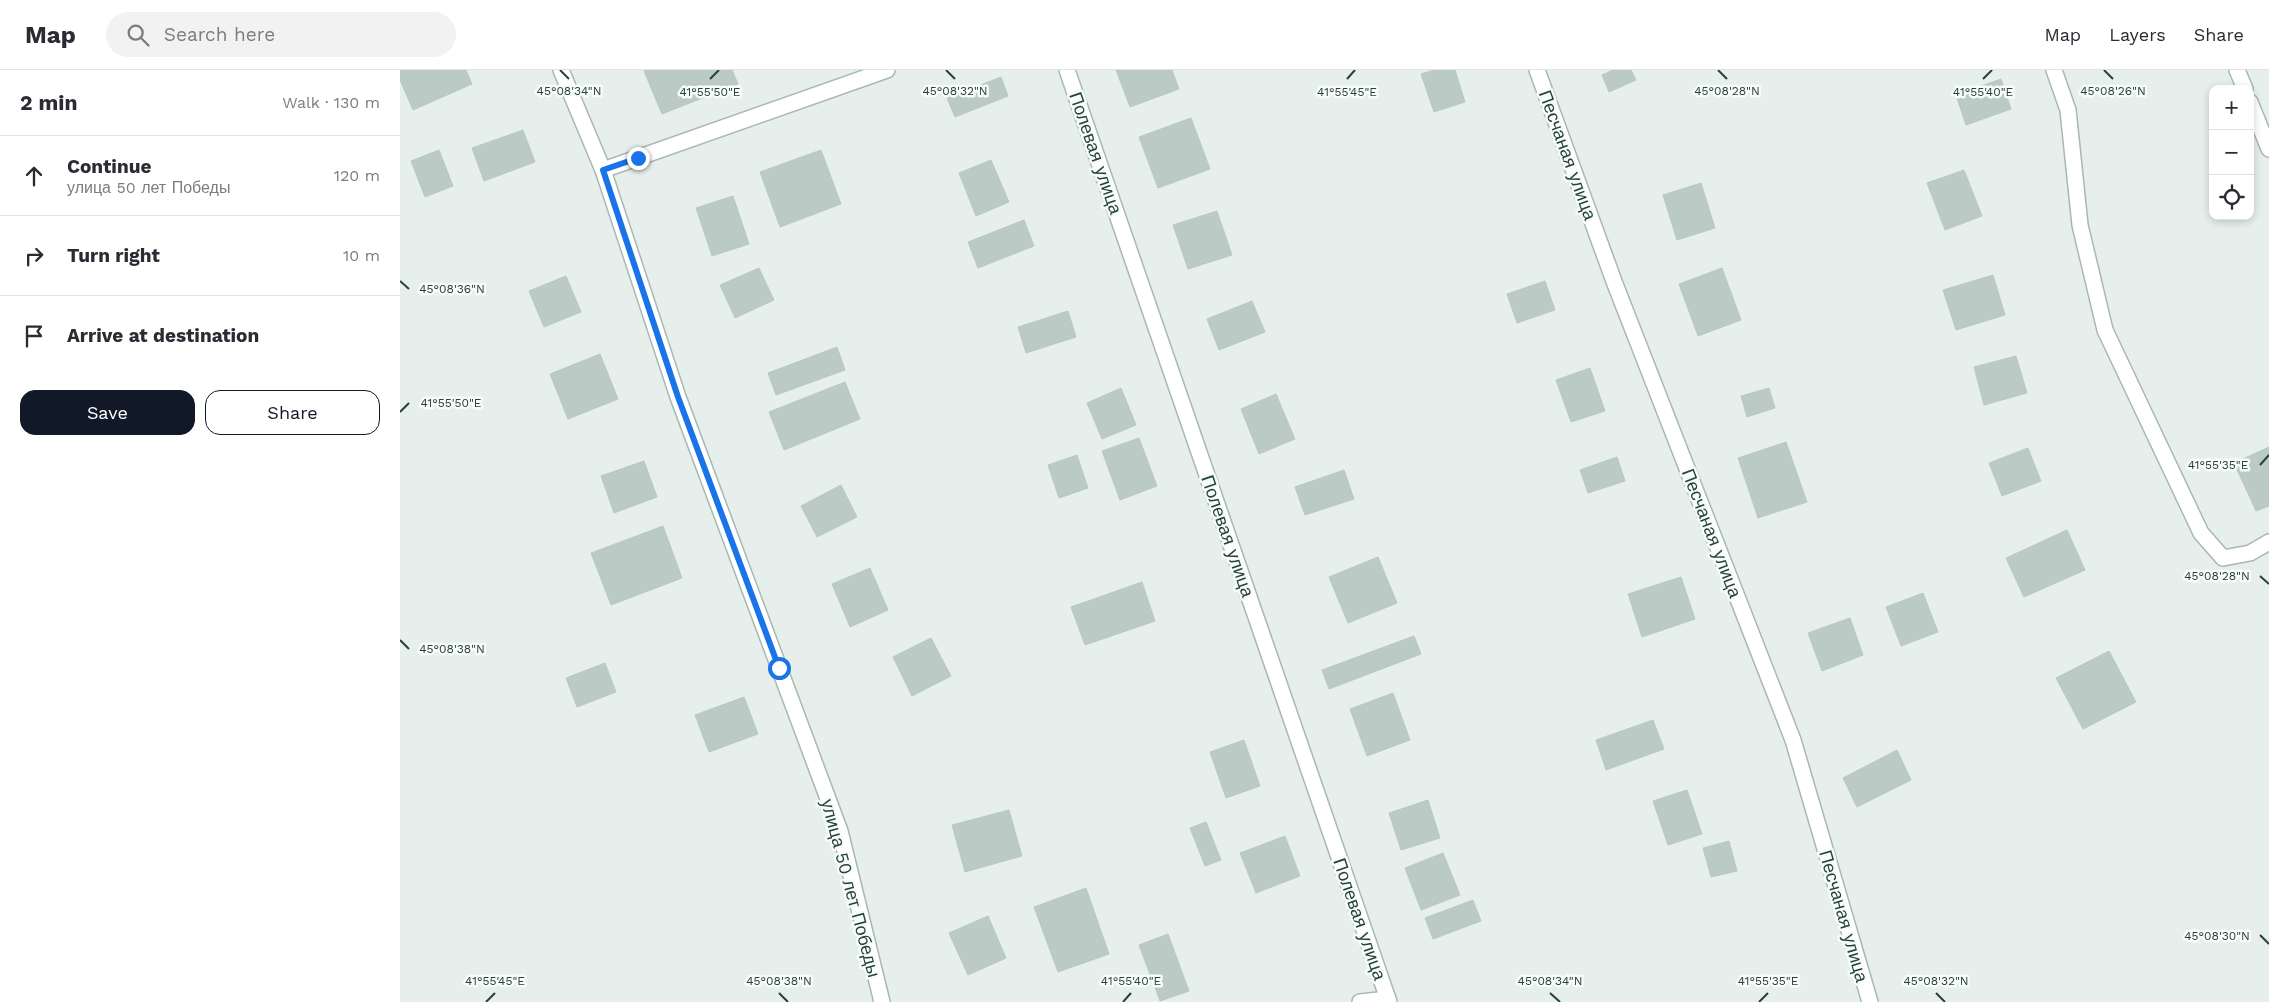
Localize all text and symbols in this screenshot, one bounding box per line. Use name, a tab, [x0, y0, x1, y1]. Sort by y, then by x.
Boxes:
search box	[106, 12, 456, 57]
text: Map	[25, 21, 76, 49]
icon: search	[124, 21, 152, 49]
text: Search here	[164, 23, 275, 46]
text: Map	[2044, 24, 2081, 45]
text: Layers	[2109, 24, 2166, 45]
text: Share	[2194, 24, 2244, 45]
text: 45°08'34"N	[537, 84, 601, 98]
text: 45°08'32"N	[922, 84, 988, 98]
text: 45°08'28"N	[1694, 84, 1760, 98]
text: 45°08'26"N	[2080, 84, 2146, 98]
text: 41°55'50"E	[679, 85, 741, 99]
text: 41°55'45"E	[1317, 85, 1377, 99]
text: 41°55'40"E	[1953, 85, 2014, 99]
map controls	[2209, 85, 2254, 220]
button: +	[2209, 85, 2254, 130]
street label: Песчаная улица	[1535, 87, 1602, 224]
street label: Полевая улица	[1065, 89, 1127, 218]
text: 2 min	[20, 90, 77, 115]
text: Walk · 130 m	[282, 93, 380, 112]
button: −	[2209, 130, 2254, 175]
route end	[627, 147, 650, 170]
text: Continue	[67, 155, 151, 178]
icon: ahead	[20, 162, 48, 190]
text: 120 m	[334, 166, 380, 185]
button: locate	[2209, 175, 2254, 220]
text: улица 50 лет Победы	[67, 178, 230, 197]
icon: right	[20, 242, 48, 270]
text: Turn right	[67, 244, 160, 267]
text: 10 m	[343, 246, 380, 265]
text: 45°08'36"N	[419, 282, 485, 296]
icon: arrive	[20, 322, 48, 350]
text: Arrive at destination	[67, 324, 259, 347]
button: Save	[20, 390, 195, 435]
button: Share	[205, 390, 380, 435]
text: 41°55'50"E	[420, 396, 482, 410]
text: 41°55'35"E	[2188, 458, 2249, 472]
street label: Песчаная улица	[1678, 466, 1747, 601]
street label: Полевая улица	[1197, 472, 1259, 601]
text: 45°08'28"N	[2184, 569, 2250, 583]
text: 45°08'38"N	[419, 642, 485, 656]
route start	[768, 657, 791, 680]
street label: улица 50 лет Победы	[817, 796, 885, 980]
street label: Песчаная улица	[1815, 848, 1873, 985]
street label: Полевая улица	[1329, 855, 1391, 984]
text: 45°08'30"N	[2184, 929, 2250, 943]
text: 41°55'45"E	[465, 974, 525, 988]
text: 45°08'38"N	[746, 974, 812, 988]
text: 41°55'40"E	[1101, 974, 1162, 988]
text: 45°08'34"N	[1518, 974, 1582, 988]
text: 41°55'35"E	[1738, 974, 1799, 988]
text: 45°08'32"N	[1903, 974, 1969, 988]

